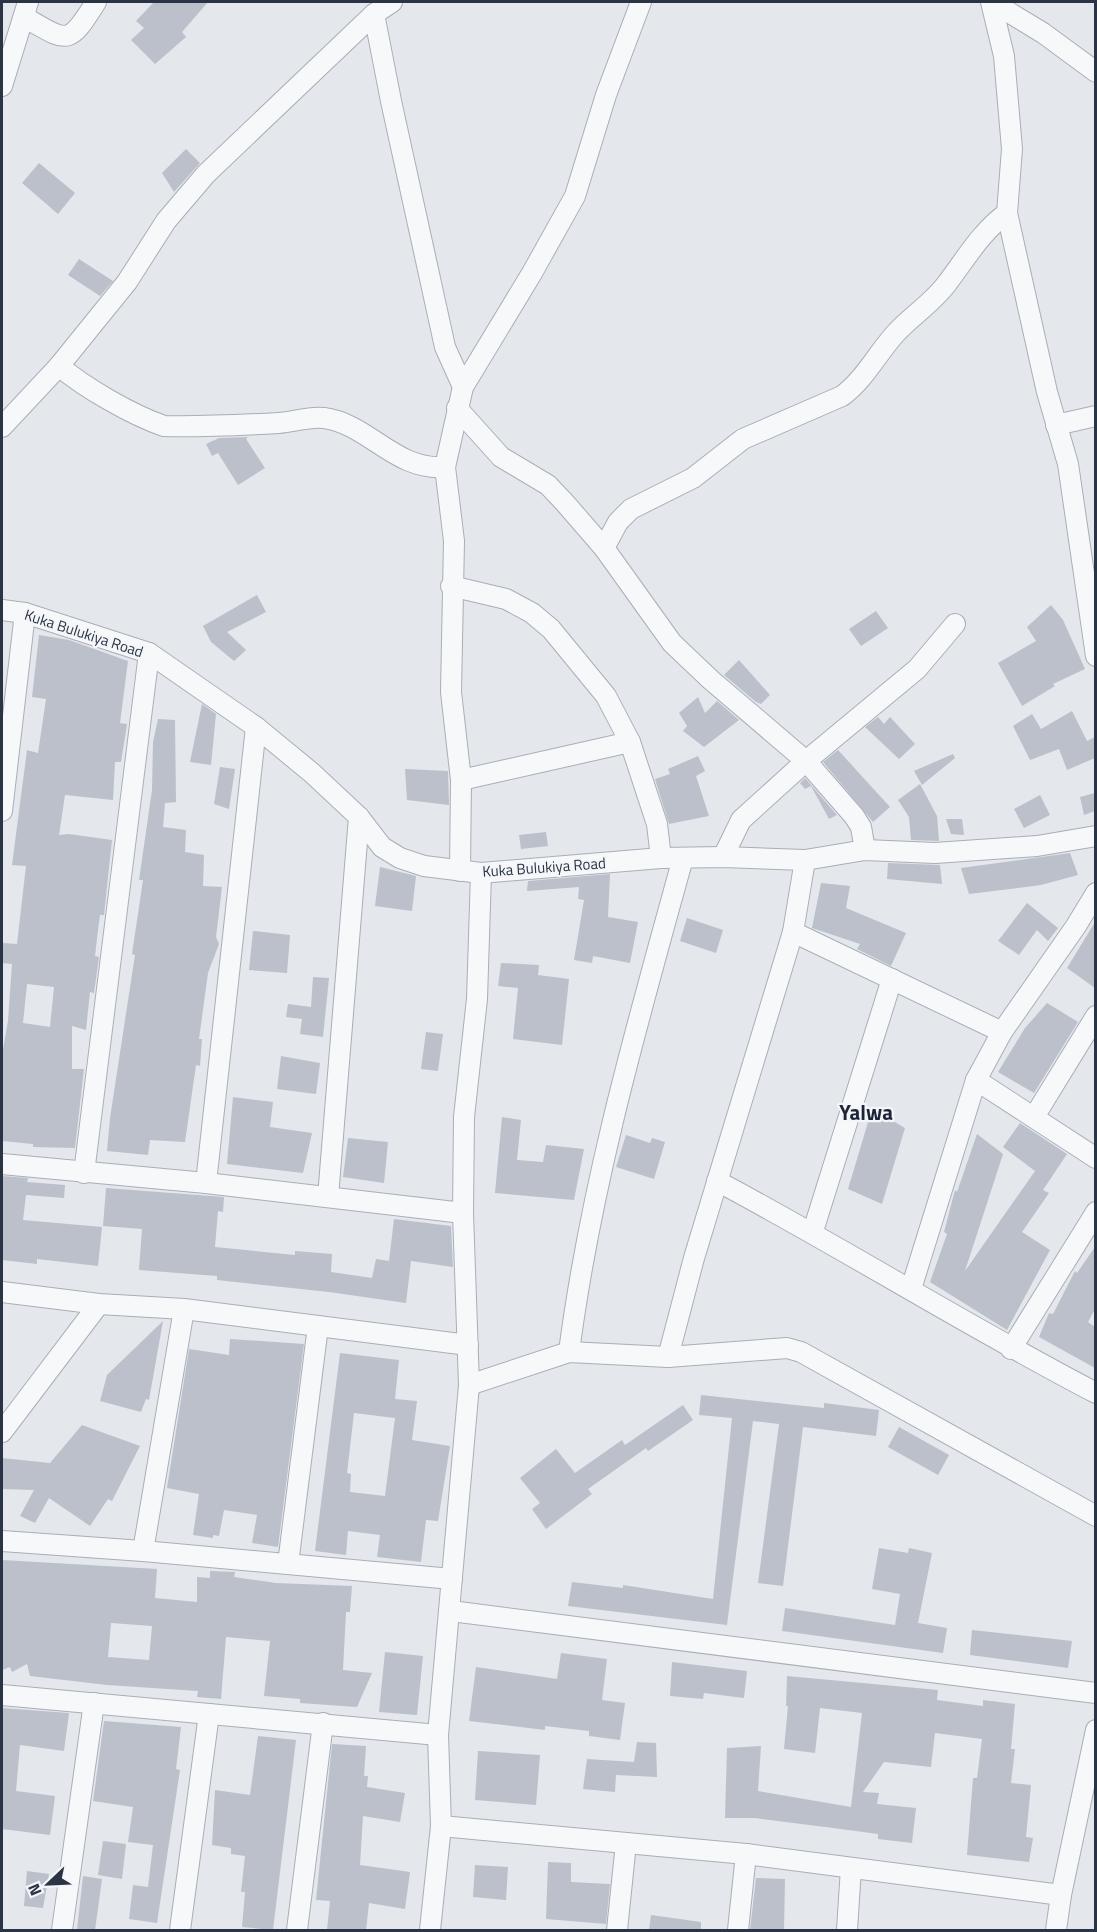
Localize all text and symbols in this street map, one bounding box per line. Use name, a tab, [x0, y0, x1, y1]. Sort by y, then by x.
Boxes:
street label: Kuka Bulukiya Road	[22, 603, 146, 663]
street label: Kuka Bulukiya Road	[481, 851, 607, 883]
district label: Yalwa	[839, 1096, 893, 1128]
north arrow	[18, 1854, 78, 1914]
text: N	[21, 1880, 47, 1900]

